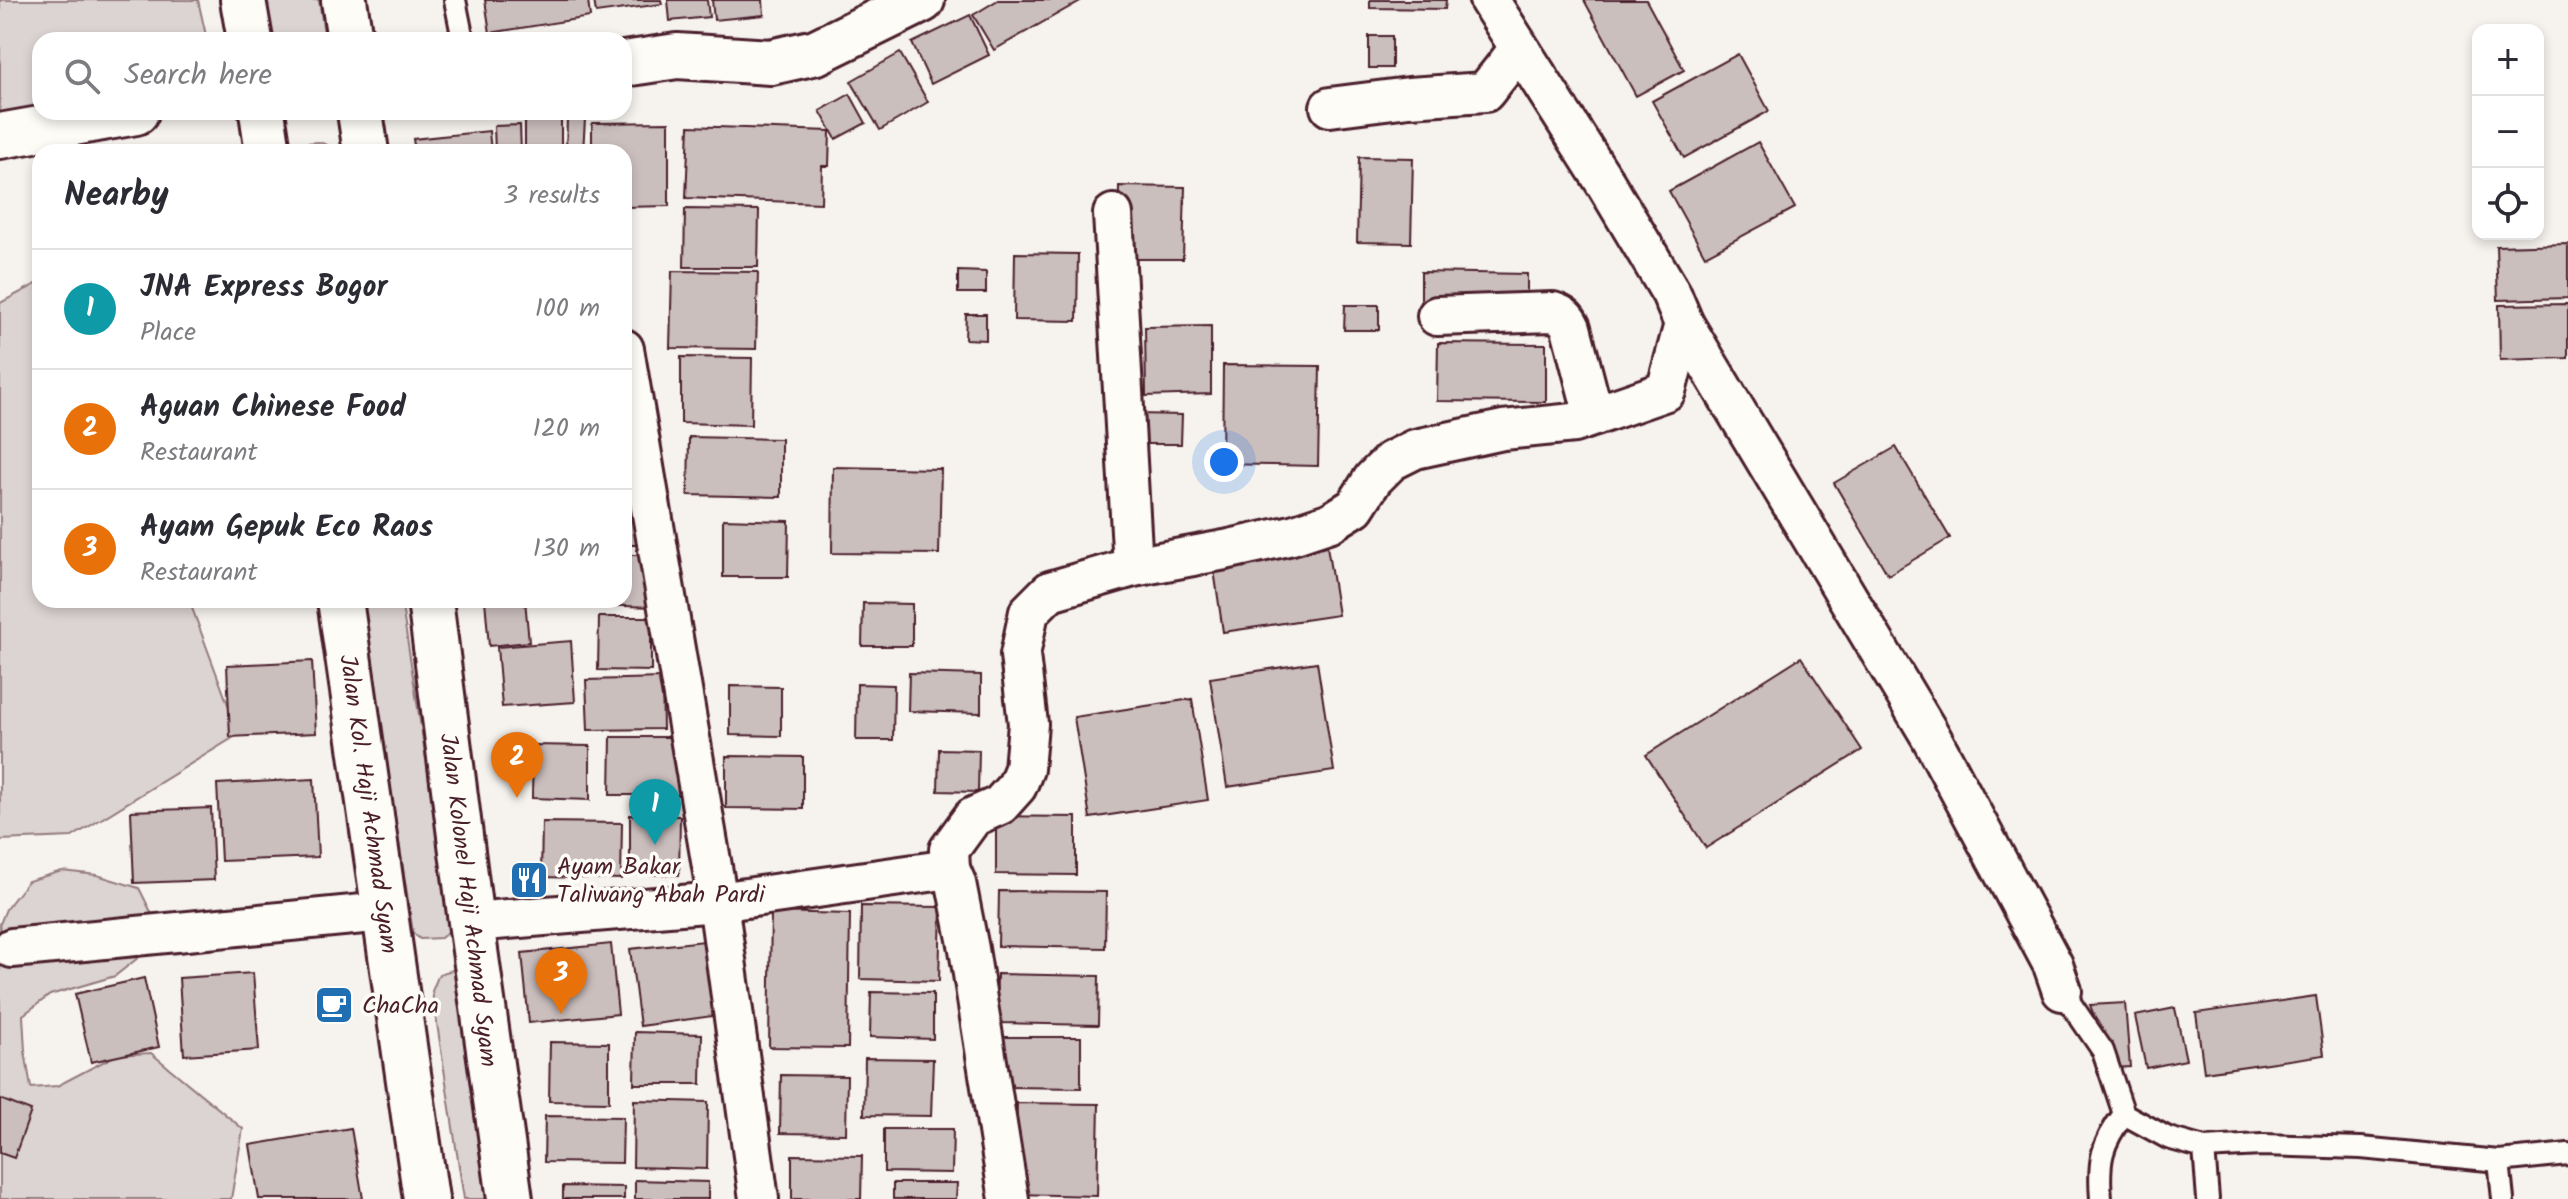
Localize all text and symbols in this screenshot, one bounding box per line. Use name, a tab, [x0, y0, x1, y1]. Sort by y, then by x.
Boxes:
map controls	[2472, 24, 2544, 240]
button: +	[2472, 24, 2544, 96]
search box	[32, 32, 632, 120]
text: Search here	[124, 52, 272, 100]
icon: search	[60, 54, 104, 98]
button: −	[2472, 96, 2544, 168]
button: locate	[2472, 168, 2544, 240]
text: Nearby	[64, 169, 169, 223]
text: 3 results	[503, 175, 600, 217]
text: JNA Express Bogor	[140, 264, 387, 312]
text: 1	[86, 288, 94, 330]
text: 100 m	[535, 288, 600, 330]
text: Place	[140, 312, 196, 354]
text: Aguan Chinese Food	[140, 384, 406, 432]
text: 2	[82, 408, 98, 450]
text: 120 m	[533, 408, 600, 450]
text: Restaurant	[140, 432, 257, 474]
your location	[1204, 442, 1244, 482]
text: Ayam Gepuk Eco Raos	[140, 504, 433, 552]
text: 3	[83, 528, 97, 570]
text: 130 m	[533, 528, 600, 570]
text: Restaurant	[140, 552, 257, 594]
street label: Jalan Kol. Haji Achmad Syam	[327, 652, 408, 956]
street label: Jalan Kolonel Haji Achmad Syam	[428, 731, 507, 1069]
pin: 2	[491, 732, 543, 798]
pin: 1	[629, 779, 681, 845]
place label: Ayam Bakar Taliwang Abah Pardi	[557, 848, 766, 915]
restaurant icon: Ayam Bakar Taliwang Abah Pardi	[508, 859, 550, 901]
pin: 3	[535, 948, 587, 1014]
cafe icon: ChaCha	[313, 984, 355, 1026]
place label: ChaCha	[362, 987, 439, 1026]

